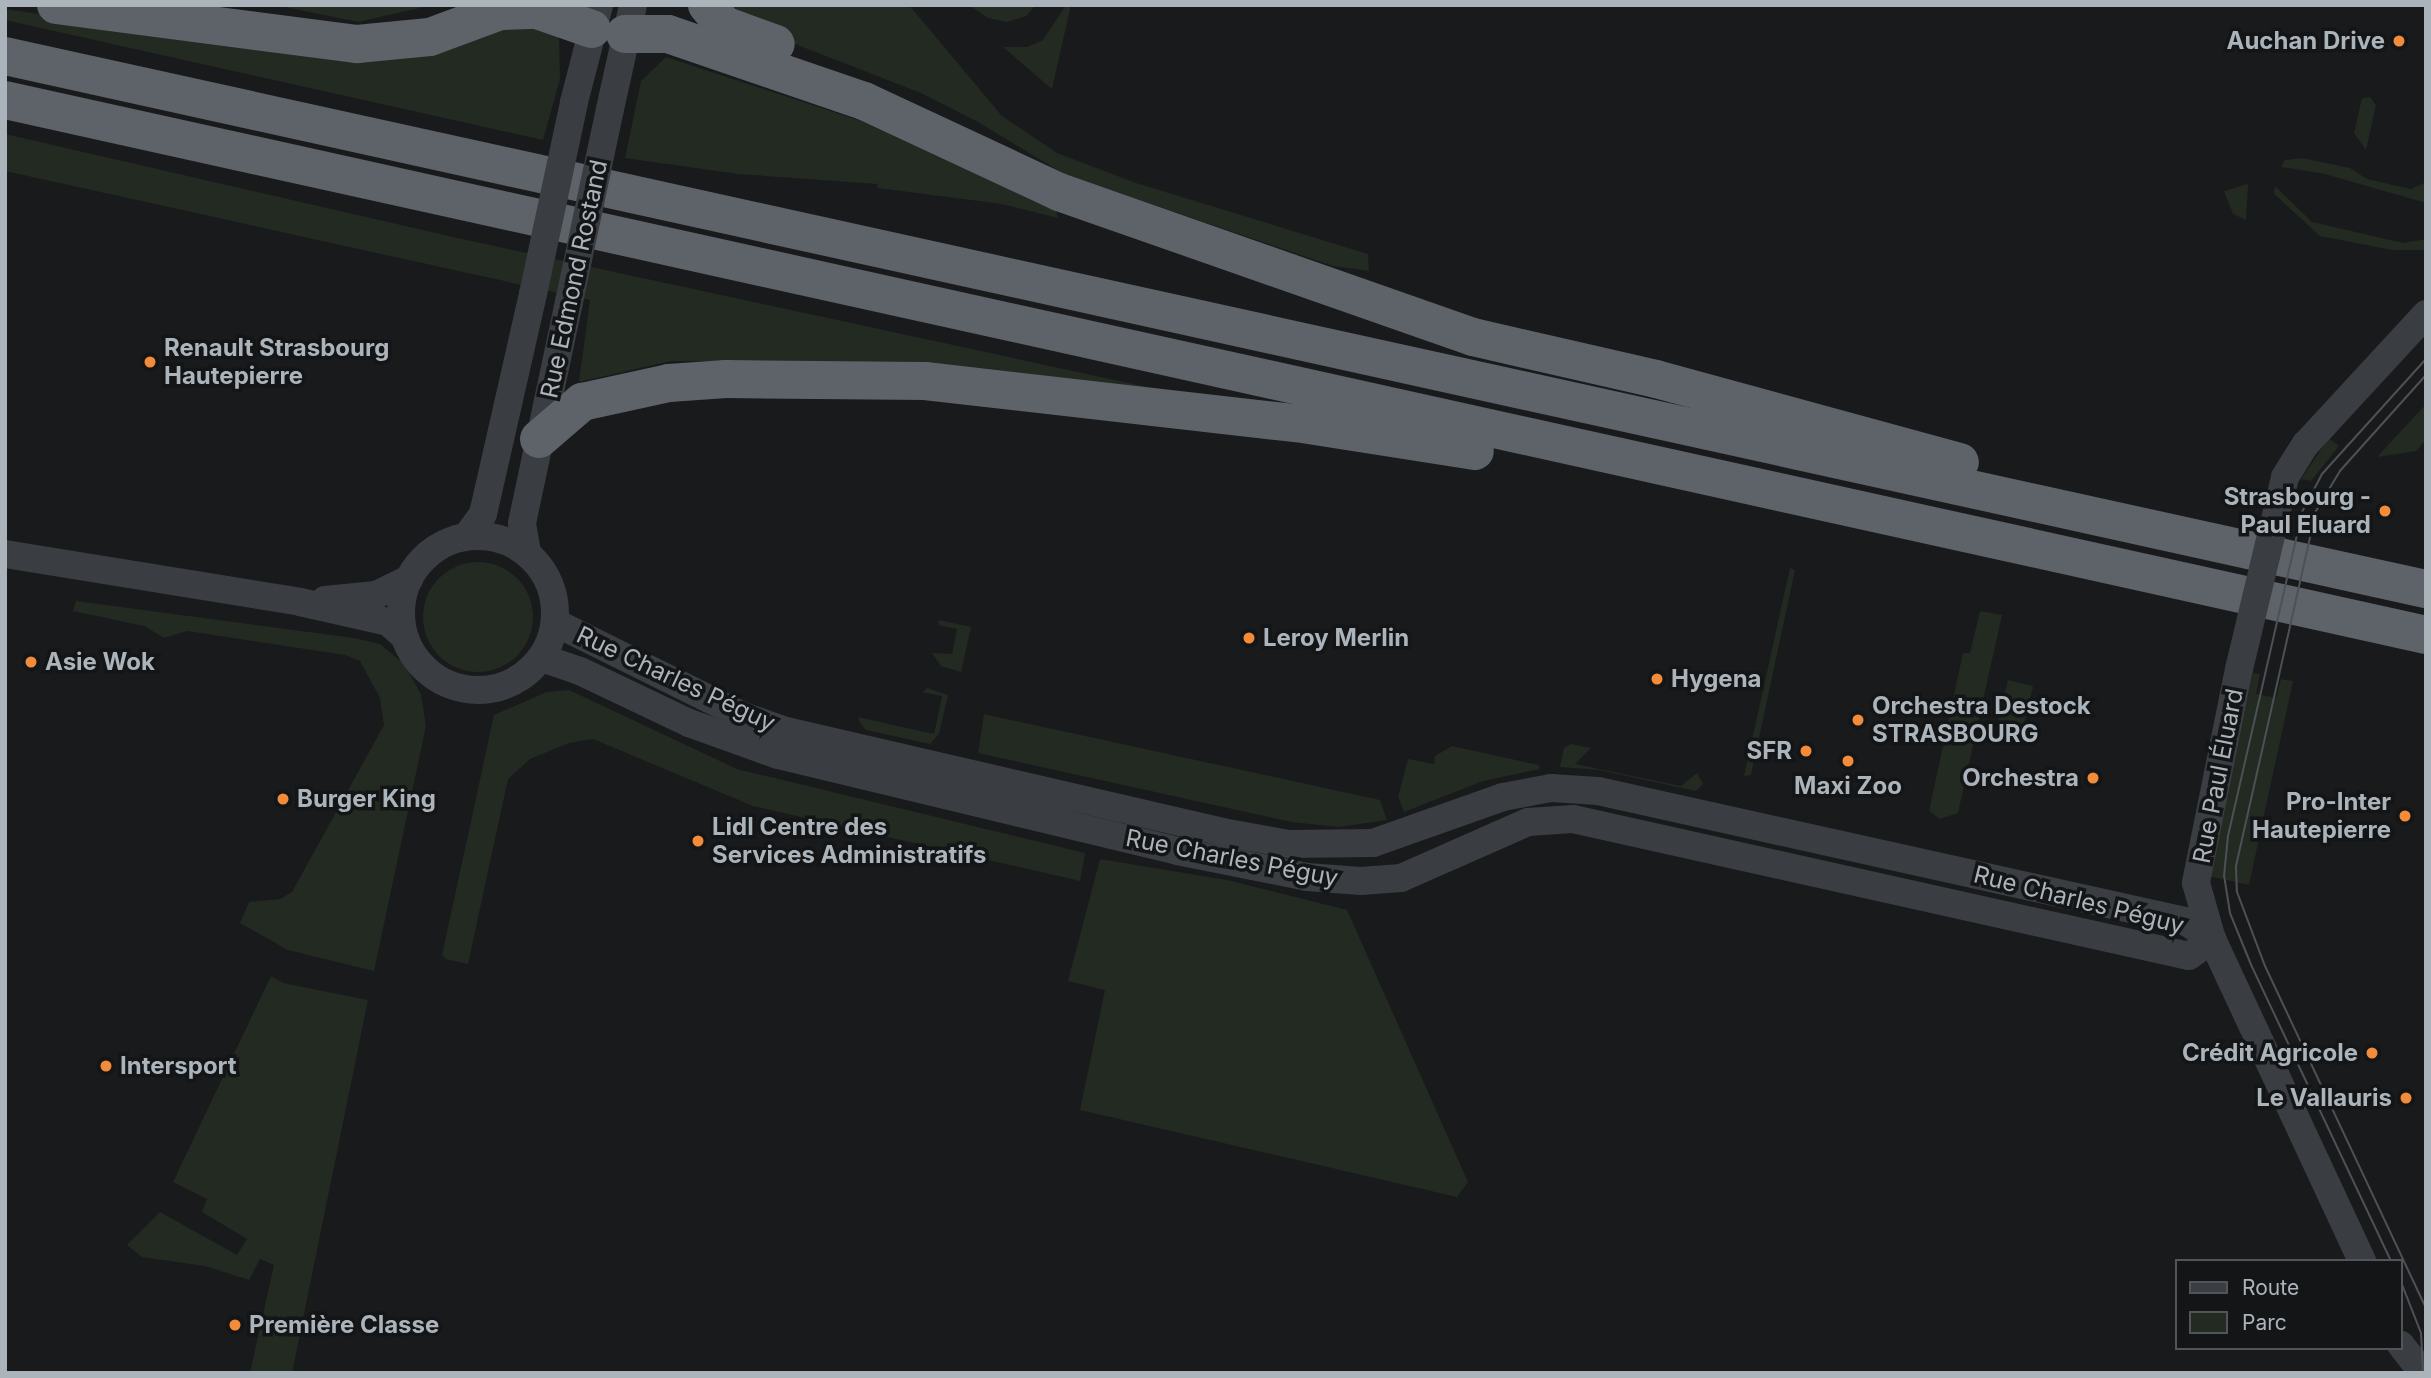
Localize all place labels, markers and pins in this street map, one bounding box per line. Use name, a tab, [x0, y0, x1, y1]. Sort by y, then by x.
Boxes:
place label: Auchan Drive	[2226, 27, 2385, 55]
marker: Auchan Drive	[2391, 33, 2407, 49]
place label: Renault Strasbourg Hautepierre	[164, 334, 389, 390]
marker: Renault Strasbourg Hautepierre	[142, 354, 158, 370]
place label: Strasbourg - Paul Eluard	[2224, 483, 2371, 539]
marker: Strasbourg - Paul Eluard	[2377, 503, 2393, 519]
place label: Leroy Merlin	[1263, 624, 1409, 652]
marker: Leroy Merlin	[1241, 630, 1257, 646]
place label: Asie Wok	[45, 648, 155, 676]
marker: Asie Wok	[23, 654, 39, 670]
place label: Hygena	[1671, 665, 1762, 693]
marker: Hygena	[1649, 671, 1665, 687]
place label: Orchestra Destock STRASBOURG	[1872, 692, 2091, 748]
marker: Orchestra Destock STRASBOURG	[1850, 712, 1866, 728]
place label: SFR	[1746, 737, 1792, 765]
marker: SFR	[1798, 743, 1814, 759]
marker: Maxi Zoo	[1840, 753, 1856, 769]
place label: Orchestra	[1962, 764, 2079, 792]
marker: Orchestra	[2085, 770, 2101, 786]
place label: Maxi Zoo	[1794, 772, 1902, 800]
place label: Burger King	[297, 785, 436, 813]
place label: Pro-Inter Hautepierre	[2252, 788, 2391, 844]
marker: Burger King	[275, 791, 291, 807]
marker: Pro-Inter Hautepierre	[2397, 808, 2413, 824]
place label: Lidl Centre des Services Administratifs	[712, 813, 986, 869]
marker: Lidl Centre des Services Administratifs	[690, 833, 706, 849]
place label: Crédit Agricole	[2182, 1039, 2358, 1067]
marker: Crédit Agricole	[2364, 1045, 2380, 1061]
place label: Intersport	[120, 1052, 237, 1080]
marker: Intersport	[98, 1058, 114, 1074]
place label: Le Vallauris	[2256, 1084, 2392, 1112]
marker: Le Vallauris	[2398, 1090, 2414, 1106]
place label: Première Classe	[249, 1311, 439, 1339]
marker: Première Classe	[227, 1317, 243, 1333]

